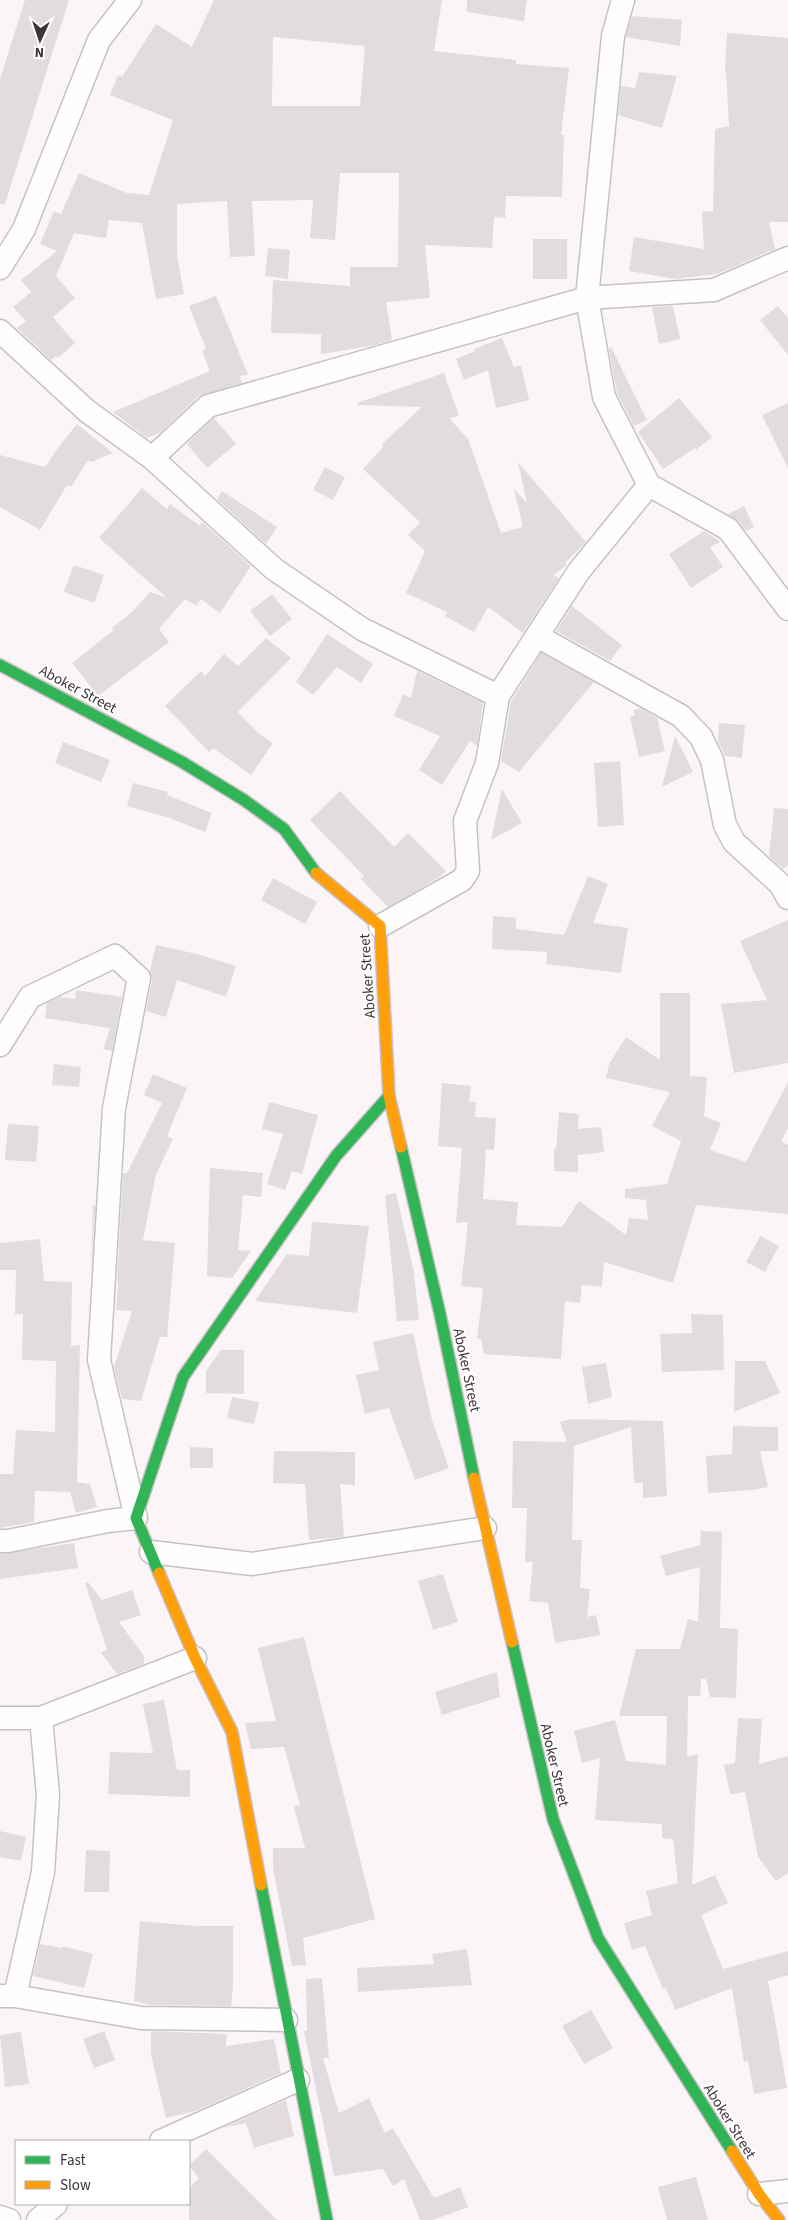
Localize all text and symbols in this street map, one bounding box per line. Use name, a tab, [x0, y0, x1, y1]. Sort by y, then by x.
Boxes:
north arrow	[15, 15, 65, 65]
text: N	[34, 42, 45, 62]
street label: Aboker Street	[35, 660, 120, 719]
street label: Aboker Street	[354, 933, 381, 1019]
street label: Aboker Street	[447, 1326, 486, 1414]
street label: Aboker Street	[535, 1721, 574, 1809]
street label: Aboker Street	[698, 2080, 761, 2163]
legend	[15, 2140, 190, 2205]
text: Fast	[60, 2150, 86, 2171]
text: Slow	[60, 2175, 91, 2196]

